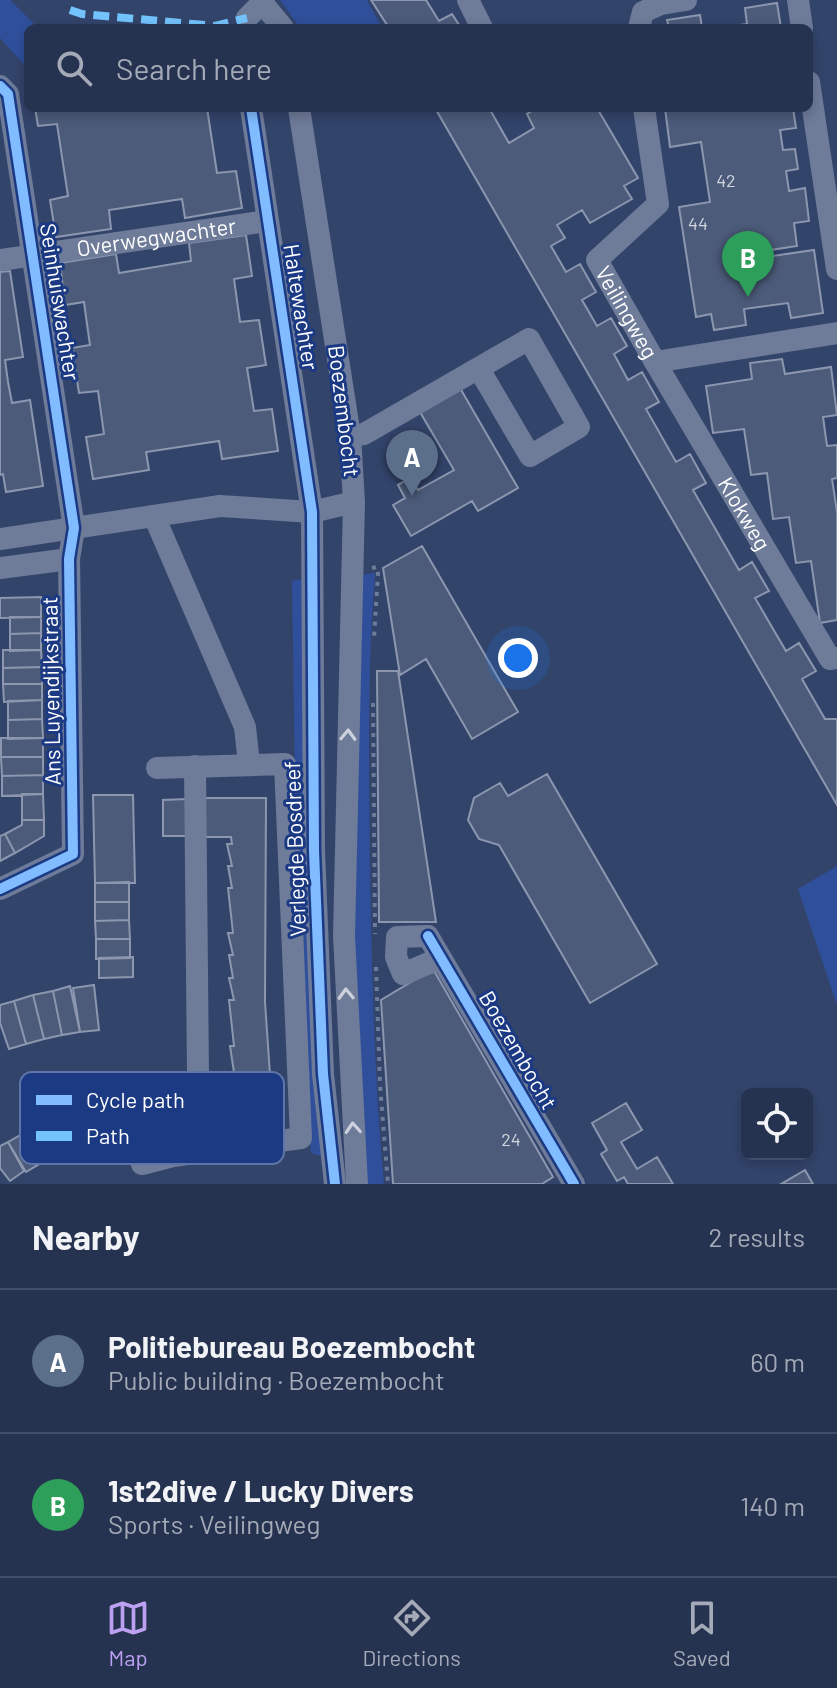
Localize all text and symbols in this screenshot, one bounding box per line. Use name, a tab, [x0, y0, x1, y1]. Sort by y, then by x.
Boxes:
search box	[24, 24, 813, 112]
icon: search	[52, 46, 96, 90]
text: Search here	[116, 50, 272, 86]
house number: 42	[716, 169, 736, 191]
street label: Overwegwachter	[75, 212, 238, 261]
house number: 44	[688, 212, 708, 234]
street label: Seinhuiswachter	[36, 221, 86, 382]
pin: B	[722, 231, 774, 297]
street label: Haltewachter	[279, 242, 325, 372]
street label: Veilingweg	[591, 261, 664, 363]
street label: Boezembocht	[324, 344, 366, 478]
pin: A	[386, 430, 438, 496]
street label: Klokweg	[714, 472, 777, 554]
street label: Ans Luyendijkstraat	[35, 597, 65, 786]
your location	[498, 638, 538, 678]
one-way arrow	[339, 728, 356, 741]
street label: Verlegde Bosdreef	[278, 761, 310, 937]
street label: Boezembocht	[475, 986, 563, 1113]
one-way arrow	[338, 987, 355, 1000]
legend	[20, 1072, 284, 1164]
text: Cycle path	[86, 1086, 185, 1112]
map controls	[741, 1088, 813, 1160]
button: locate	[741, 1088, 813, 1160]
one-way arrow	[345, 1121, 362, 1134]
text: Path	[86, 1122, 130, 1148]
house number: 24	[501, 1128, 521, 1150]
text: Nearby	[32, 1216, 140, 1257]
text: 2 results	[709, 1221, 805, 1252]
text: Politiebureau Boezembocht	[108, 1328, 475, 1364]
text: A	[49, 1346, 67, 1377]
text: 60 m	[750, 1346, 805, 1377]
text: Public building · Boezembocht	[108, 1364, 445, 1395]
text: 1st2dive / Lucky Divers	[108, 1472, 414, 1508]
text: B	[50, 1490, 66, 1521]
text: 140 m	[740, 1490, 805, 1521]
text: Sports · Veilingweg	[108, 1508, 320, 1539]
tab: Map	[106, 1596, 150, 1670]
tab: Directions	[362, 1596, 461, 1670]
tab: Saved	[673, 1596, 731, 1670]

